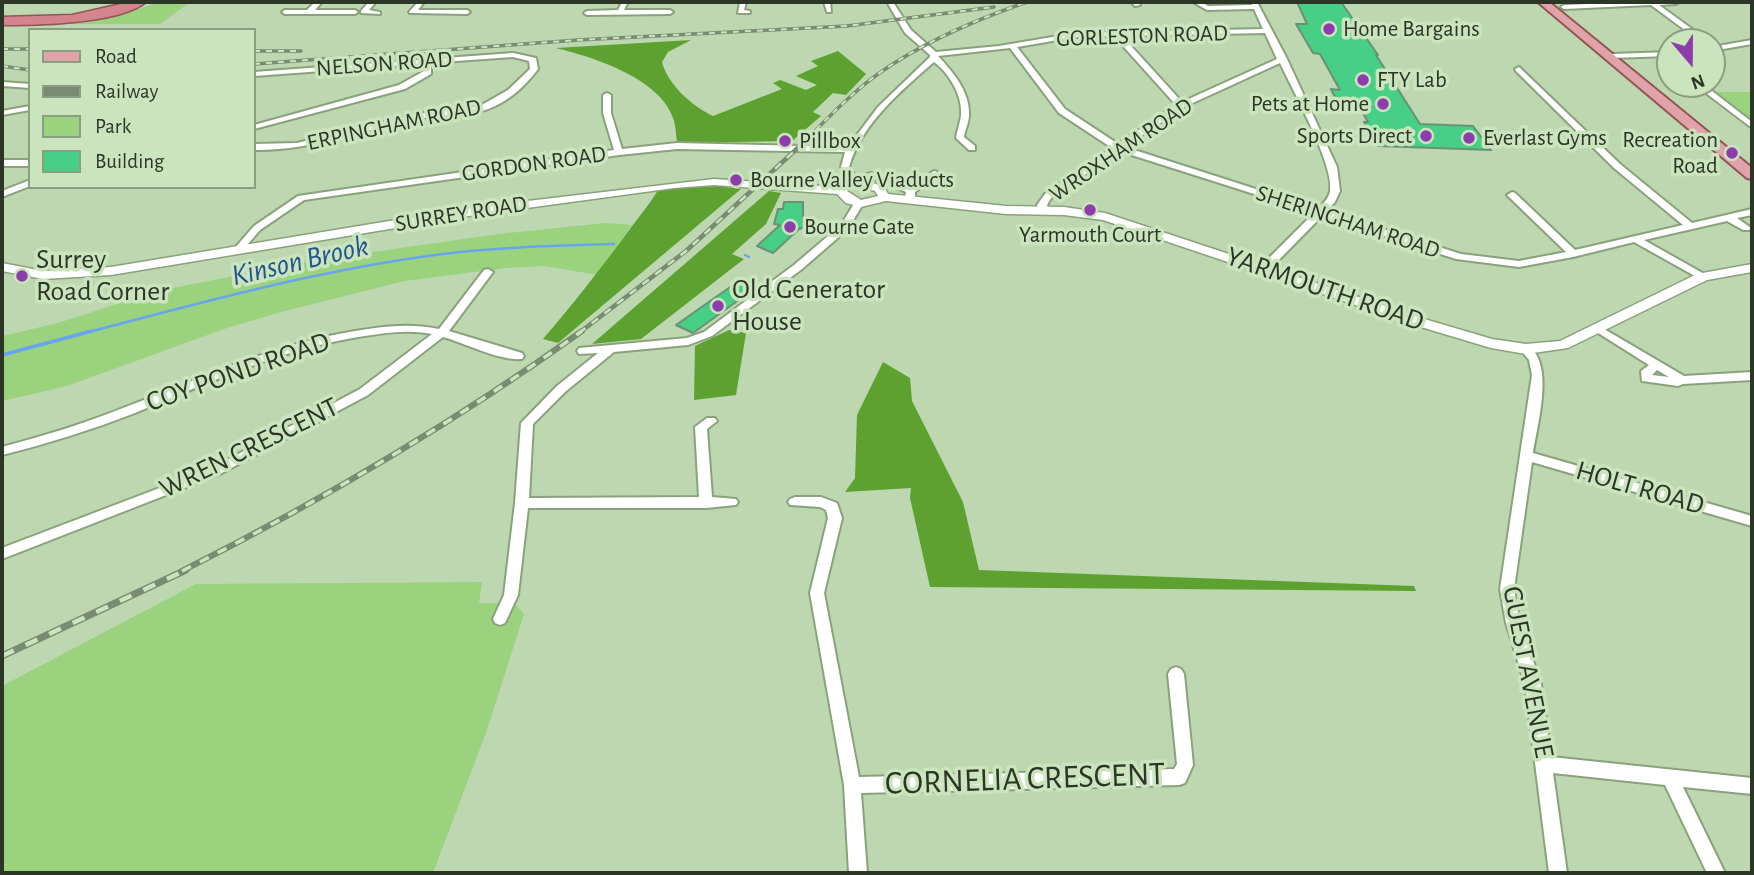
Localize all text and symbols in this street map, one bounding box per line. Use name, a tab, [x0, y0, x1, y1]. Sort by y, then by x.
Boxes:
place label: Home Bargains	[1343, 15, 1480, 43]
street label: GORLESTON ROAD	[1056, 19, 1228, 53]
marker: Home Bargains	[1321, 21, 1337, 37]
legend	[28, 28, 256, 189]
north arrow	[1656, 28, 1726, 98]
street label: NELSON ROAD	[315, 45, 453, 83]
text: Road	[95, 46, 137, 67]
place label: FTY Lab	[1377, 66, 1447, 94]
text: N	[1688, 70, 1707, 93]
marker: FTY Lab	[1355, 72, 1371, 88]
text: Railway	[95, 81, 158, 102]
place label: Pets at Home	[1251, 90, 1369, 118]
street label: WROXHAM ROAD	[1044, 92, 1198, 208]
street label: ERPINGHAM ROAD	[305, 93, 483, 157]
marker: Pets at Home	[1375, 96, 1391, 112]
text: Park	[95, 116, 131, 137]
place label: Sports Direct	[1297, 122, 1412, 150]
place label: Everlast Gyms	[1483, 124, 1607, 152]
place label: Recreation Road	[1622, 126, 1718, 180]
place label: Pillbox	[799, 127, 861, 155]
marker: Sports Direct	[1418, 128, 1434, 144]
marker: Everlast Gyms	[1461, 130, 1477, 146]
marker: Pillbox	[777, 133, 793, 149]
street label: GORDON ROAD	[460, 140, 608, 188]
marker: Recreation Road	[1724, 145, 1740, 161]
text: Building	[95, 151, 164, 172]
place label: Bourne Valley Viaducts	[750, 166, 954, 194]
marker: Bourne Valley Viaducts	[728, 172, 744, 188]
street label: SHERINGHAM ROAD	[1253, 179, 1443, 265]
street label: SURREY ROAD	[393, 190, 529, 238]
marker: Yarmouth Court	[1082, 202, 1098, 218]
place label: Bourne Gate	[804, 213, 914, 241]
marker: Bourne Gate	[782, 219, 798, 235]
place label: Yarmouth Court	[1019, 221, 1161, 249]
water label: Kinson Brook	[228, 228, 372, 294]
street label: YARMOUTH ROAD	[1222, 239, 1428, 339]
place label: Surrey Road Corner	[36, 243, 169, 309]
marker: Surrey Road Corner	[14, 268, 30, 284]
place label: Old Generator House	[732, 273, 885, 339]
marker: Old Generator House	[710, 298, 726, 314]
street label: COY POND ROAD	[142, 325, 334, 419]
street label: WREN CRESCENT	[154, 390, 344, 506]
street label: HOLT ROAD	[1572, 454, 1708, 522]
street label: GUEST AVENUE	[1495, 583, 1561, 761]
street label: CORNELIA CRESCENT	[884, 754, 1166, 804]

